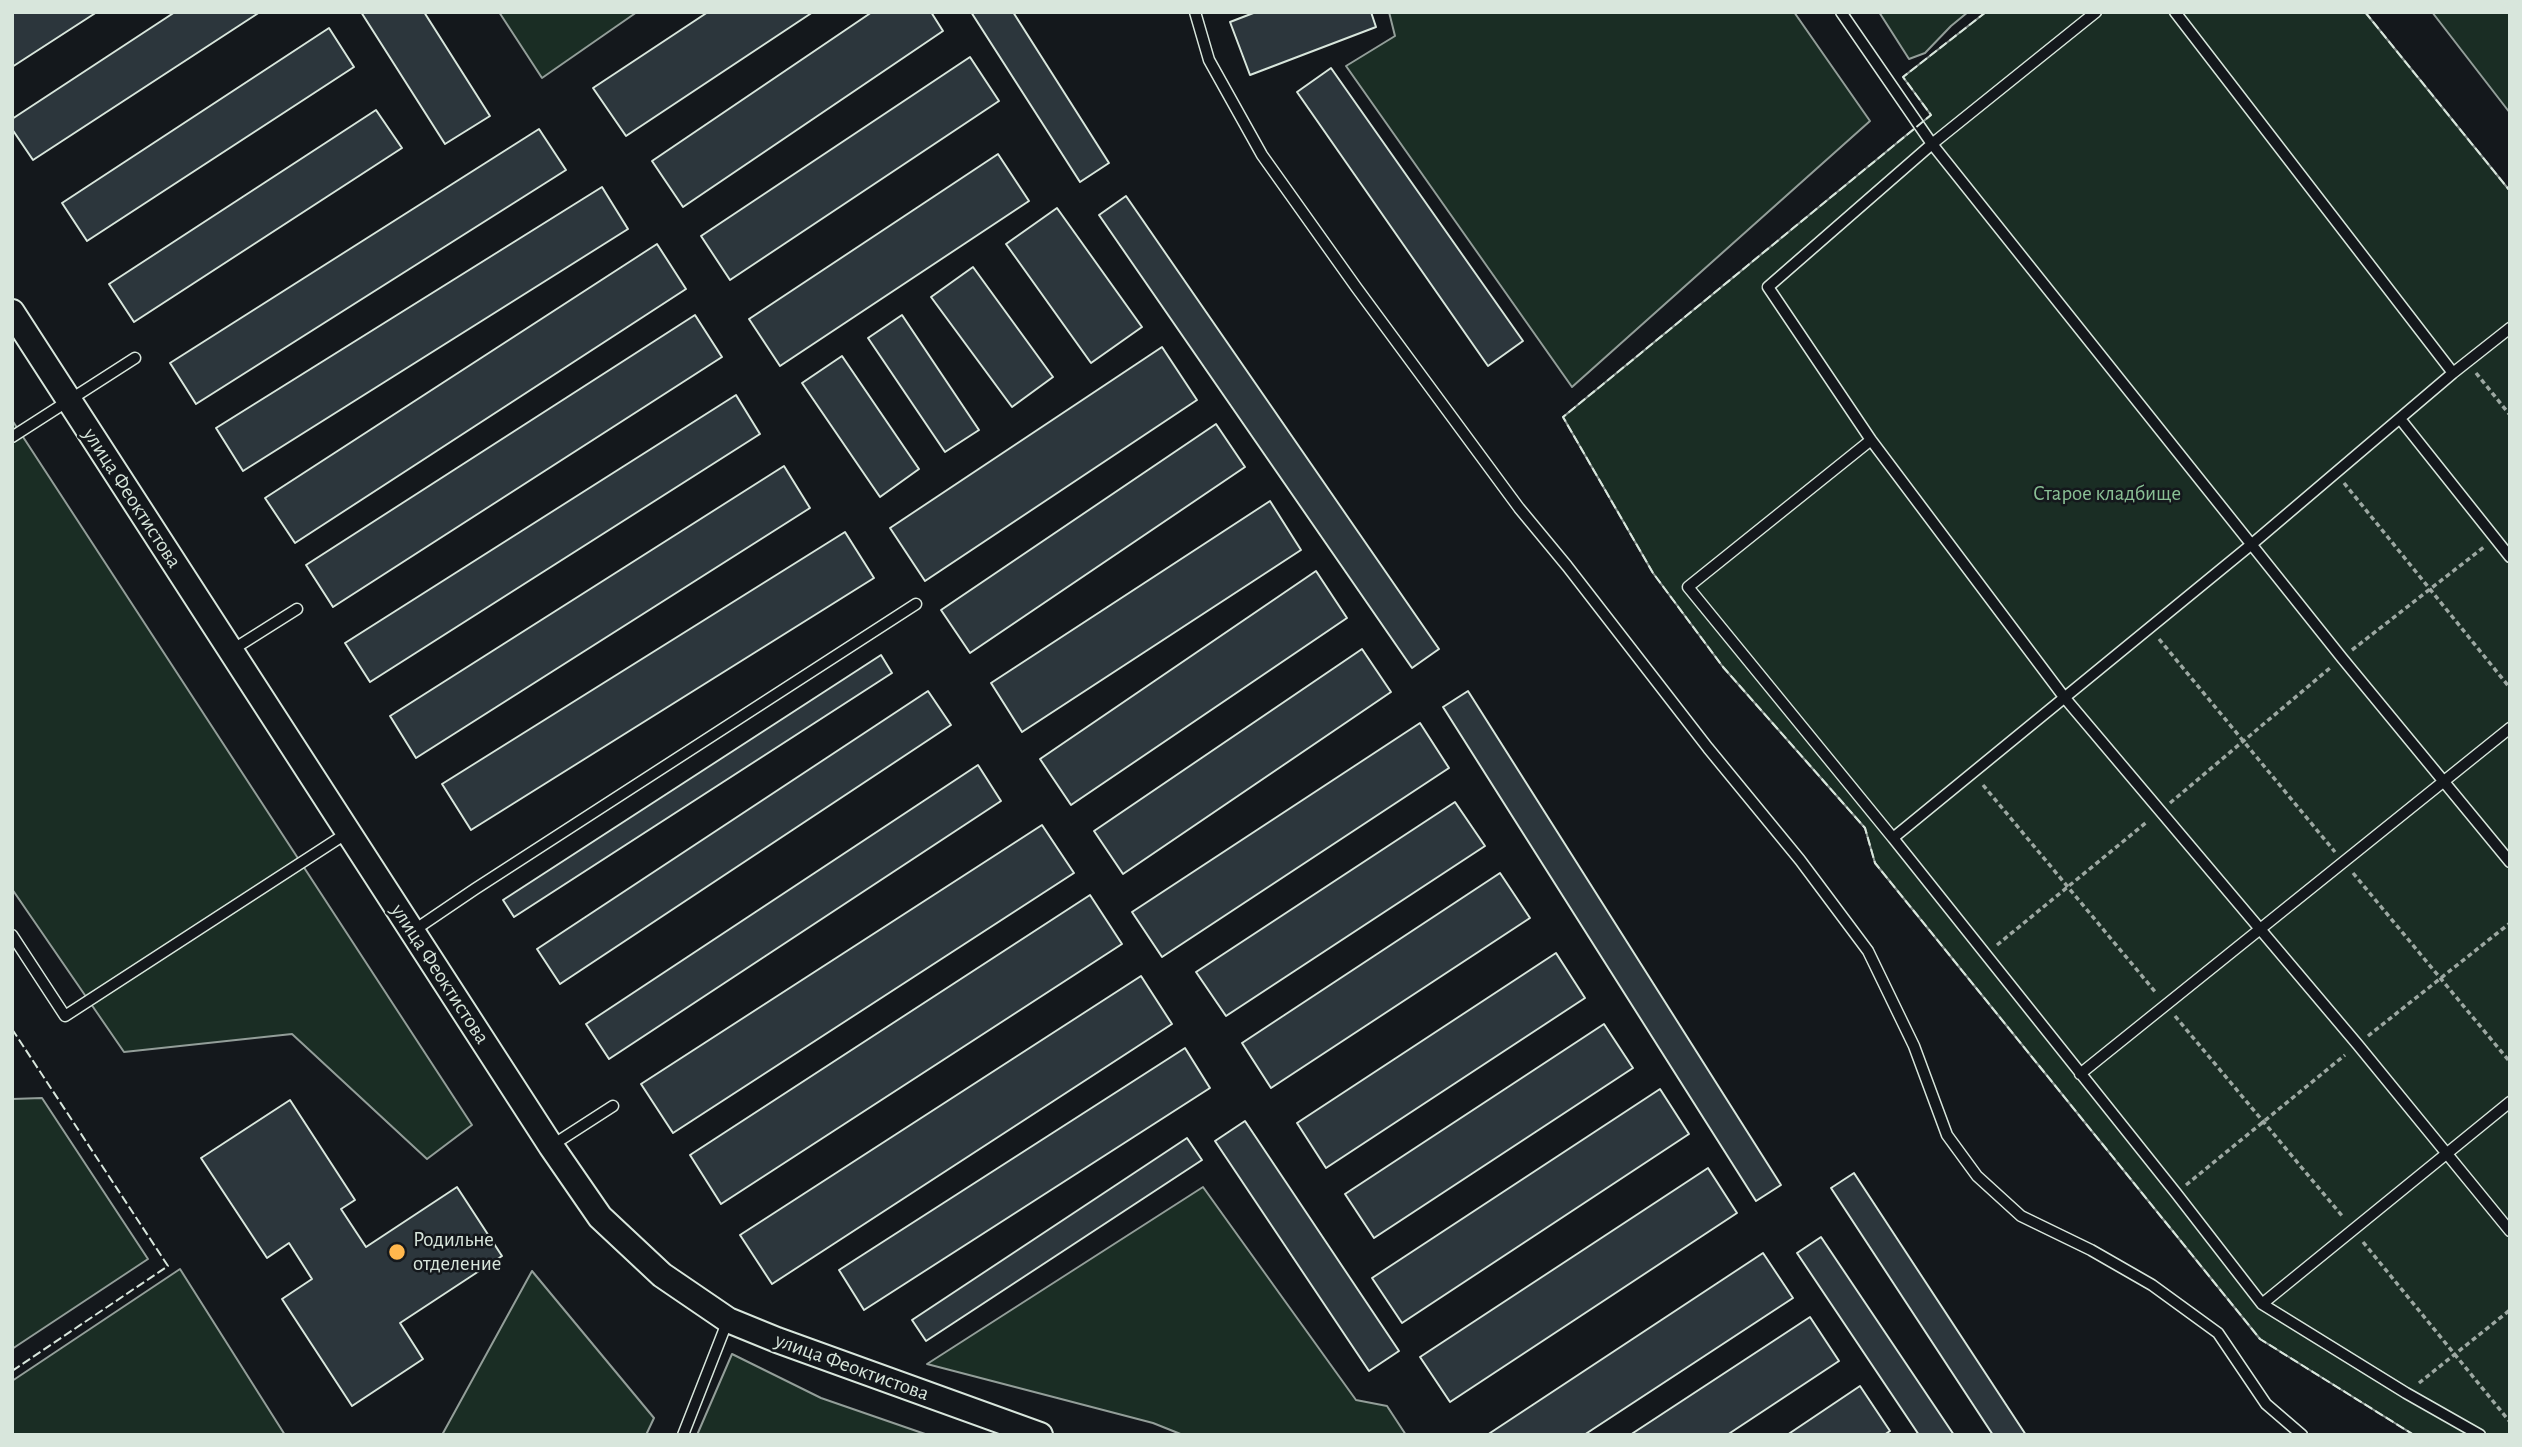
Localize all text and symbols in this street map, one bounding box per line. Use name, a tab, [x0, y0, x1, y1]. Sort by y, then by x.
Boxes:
street label: улица Феоктистова	[77, 423, 187, 573]
park label: Старое кладбище	[2033, 481, 2181, 507]
street label: улица Феоктистова	[385, 899, 495, 1049]
place label: Родильне отделение	[413, 1227, 501, 1277]
marker: Родильне отделение	[387, 1242, 407, 1262]
street label: улица Феоктистова	[772, 1327, 932, 1407]

